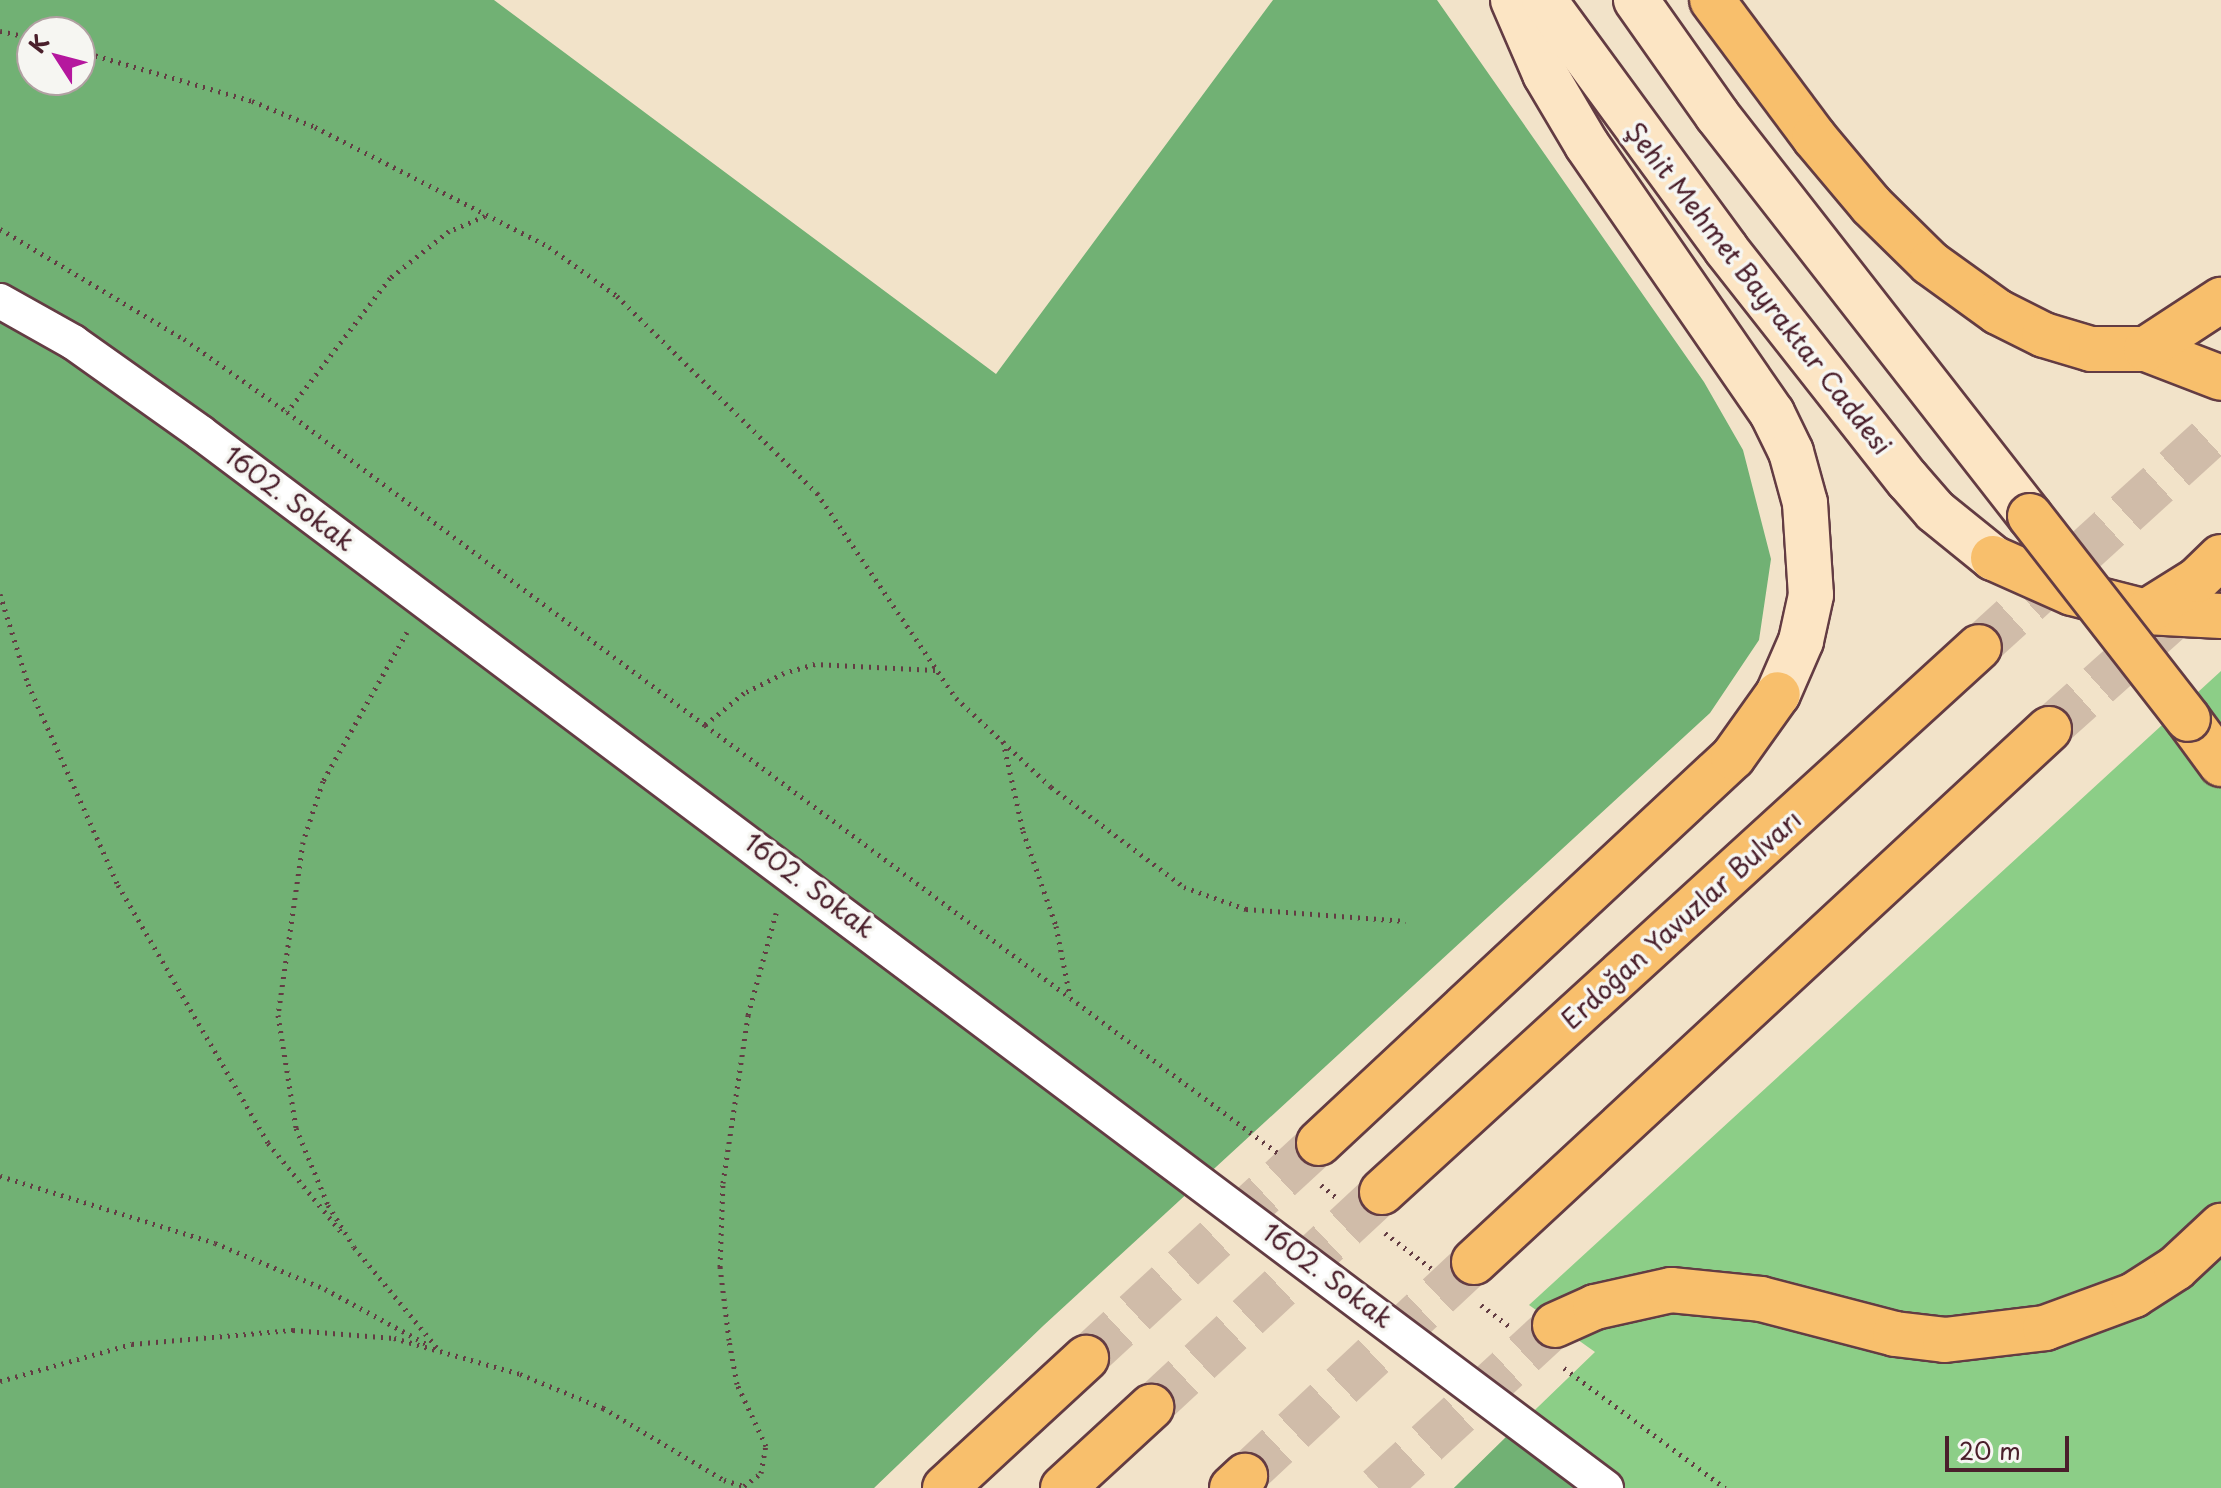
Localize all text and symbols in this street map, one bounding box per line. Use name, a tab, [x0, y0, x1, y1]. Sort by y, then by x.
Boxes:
north arrow	[16, 16, 96, 96]
text: K	[20, 27, 56, 59]
street label: Şehit Mehmet Bayraktar Caddesi	[1618, 114, 1900, 462]
street label: 1602. Sokak	[218, 438, 362, 558]
street label: Erdoğan Yavuzlar Bulvarı	[1554, 802, 1808, 1036]
street label: 1602. Sokak	[738, 825, 882, 945]
street label: 1602. Sokak	[1256, 1215, 1400, 1335]
scale bar	[1949, 1420, 2073, 1470]
text: 20 m	[1959, 1432, 2021, 1468]

